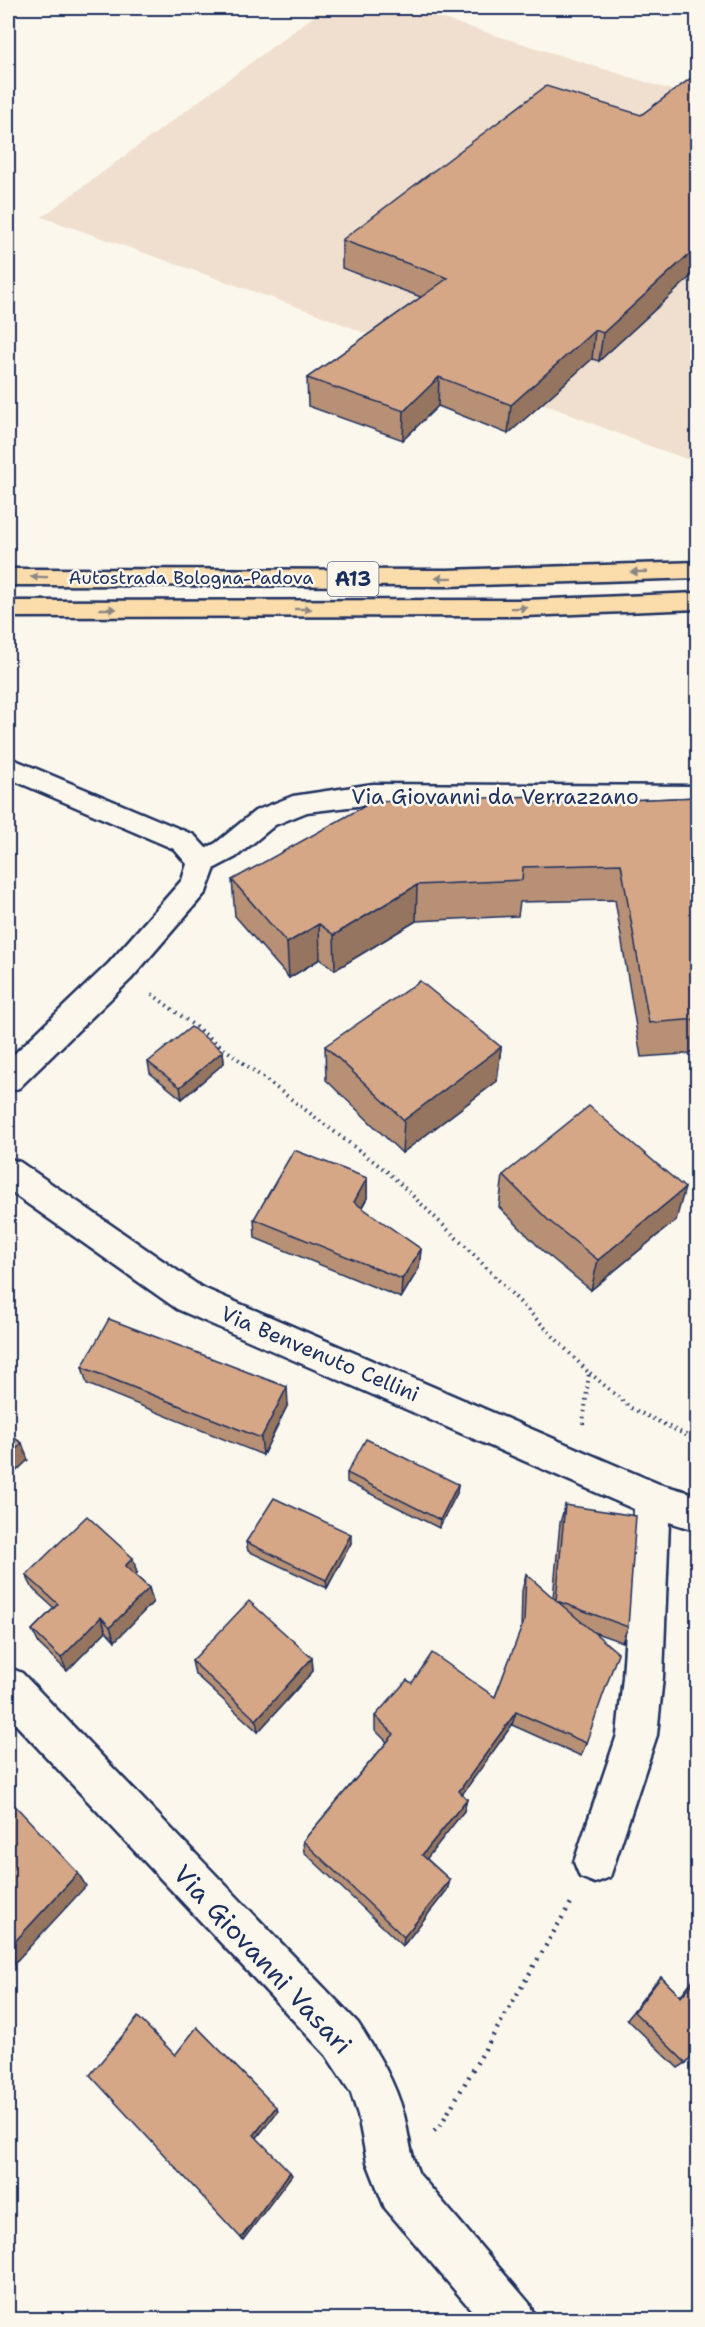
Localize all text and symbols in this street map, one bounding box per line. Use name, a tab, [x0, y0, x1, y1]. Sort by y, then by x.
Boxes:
road number: A13	[328, 562, 378, 596]
street label: Autostrada Bologna-Padova	[69, 566, 313, 590]
one-way arrow	[630, 567, 649, 576]
one-way arrow	[30, 572, 49, 582]
one-way arrow	[435, 573, 454, 583]
one-way arrow	[509, 603, 528, 613]
one-way arrow	[98, 604, 117, 614]
one-way arrow	[293, 604, 312, 614]
street label: Via Giovanni da Verrazzano	[351, 783, 639, 811]
street label: Via Benvenuto Cellini	[216, 1299, 424, 1409]
street label: Via Giovanni Vasari	[166, 1857, 360, 2061]

